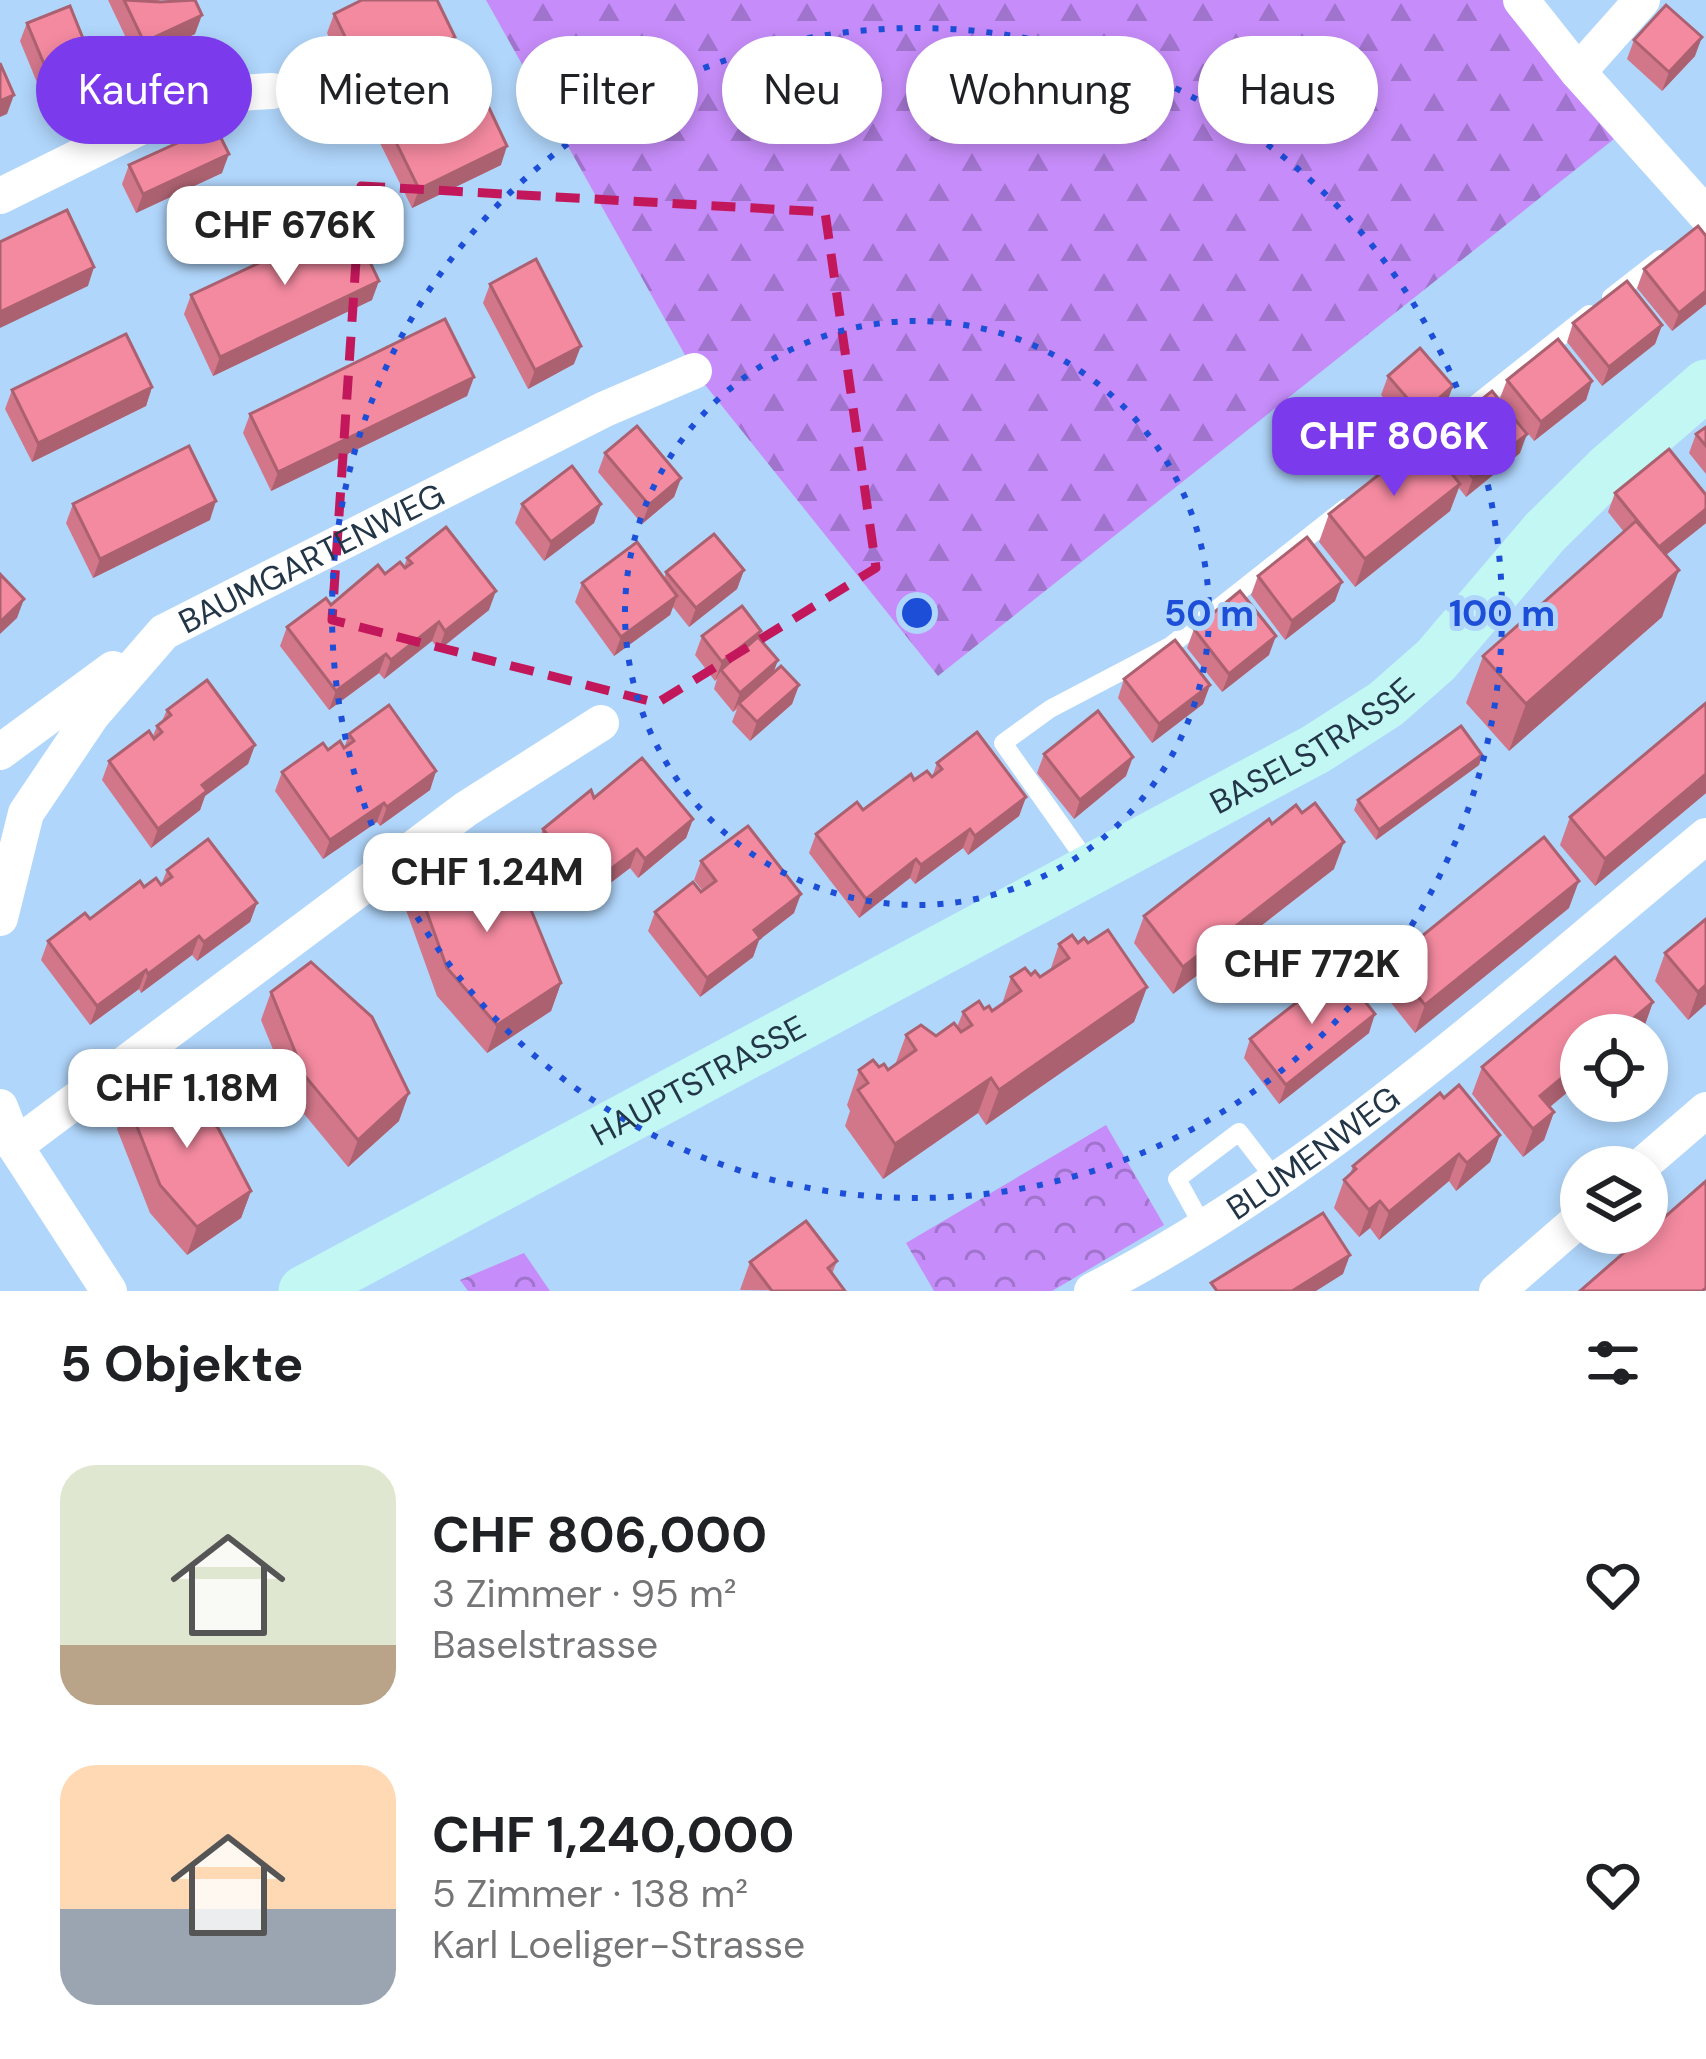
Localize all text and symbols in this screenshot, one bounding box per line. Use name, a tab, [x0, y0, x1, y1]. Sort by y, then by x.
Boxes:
chip: Kaufen	[36, 36, 252, 144]
chip: Mieten	[276, 36, 492, 144]
chip: Filter	[516, 36, 698, 144]
chip: Neu	[722, 36, 882, 144]
chip: Wohnung	[906, 36, 1174, 144]
chip: Haus	[1198, 36, 1378, 144]
pin: CHF 676K	[161, 186, 409, 288]
text: CHF 676K	[194, 199, 376, 250]
pin: CHF 806K	[1270, 397, 1518, 499]
text: CHF 806K	[1299, 410, 1489, 461]
street label: BAUMGARTENWEG	[171, 473, 451, 643]
text: 50 m	[1164, 590, 1254, 637]
text: 100 m	[1449, 590, 1555, 637]
centre of rings	[896, 592, 938, 634]
street label: BASELSTRASSE	[1202, 668, 1423, 823]
pin: CHF 1.24M	[350, 833, 624, 935]
text: CHF 1.24M	[390, 846, 584, 897]
pin: CHF 772K	[1188, 925, 1436, 1027]
text: CHF 772K	[1224, 938, 1400, 989]
street label: HAUPTSTRASSE	[583, 1005, 813, 1155]
map controls	[1560, 1014, 1668, 1254]
button: locate	[1560, 1014, 1668, 1122]
pin: CHF 1.18M	[50, 1049, 324, 1151]
text: CHF 1.18M	[95, 1062, 279, 1113]
street label: BLUMENWEG	[1218, 1076, 1408, 1229]
button: layers	[1560, 1146, 1668, 1254]
text: 5 Objekte	[60, 1330, 303, 1397]
icon: filters	[1580, 1330, 1646, 1396]
text: CHF 806,000	[432, 1501, 767, 1568]
icon: home	[156, 1513, 300, 1657]
icon: heart	[1580, 1552, 1646, 1618]
text: 3 Zimmer · 95 m²	[432, 1568, 737, 1619]
text: Baselstrasse	[432, 1619, 658, 1670]
text: CHF 1,240,000	[432, 1801, 794, 1868]
icon: home	[156, 1813, 300, 1957]
icon: heart	[1580, 1852, 1646, 1918]
text: 5 Zimmer · 138 m²	[432, 1868, 748, 1919]
text: Karl Loeliger-Strasse	[432, 1919, 805, 1970]

